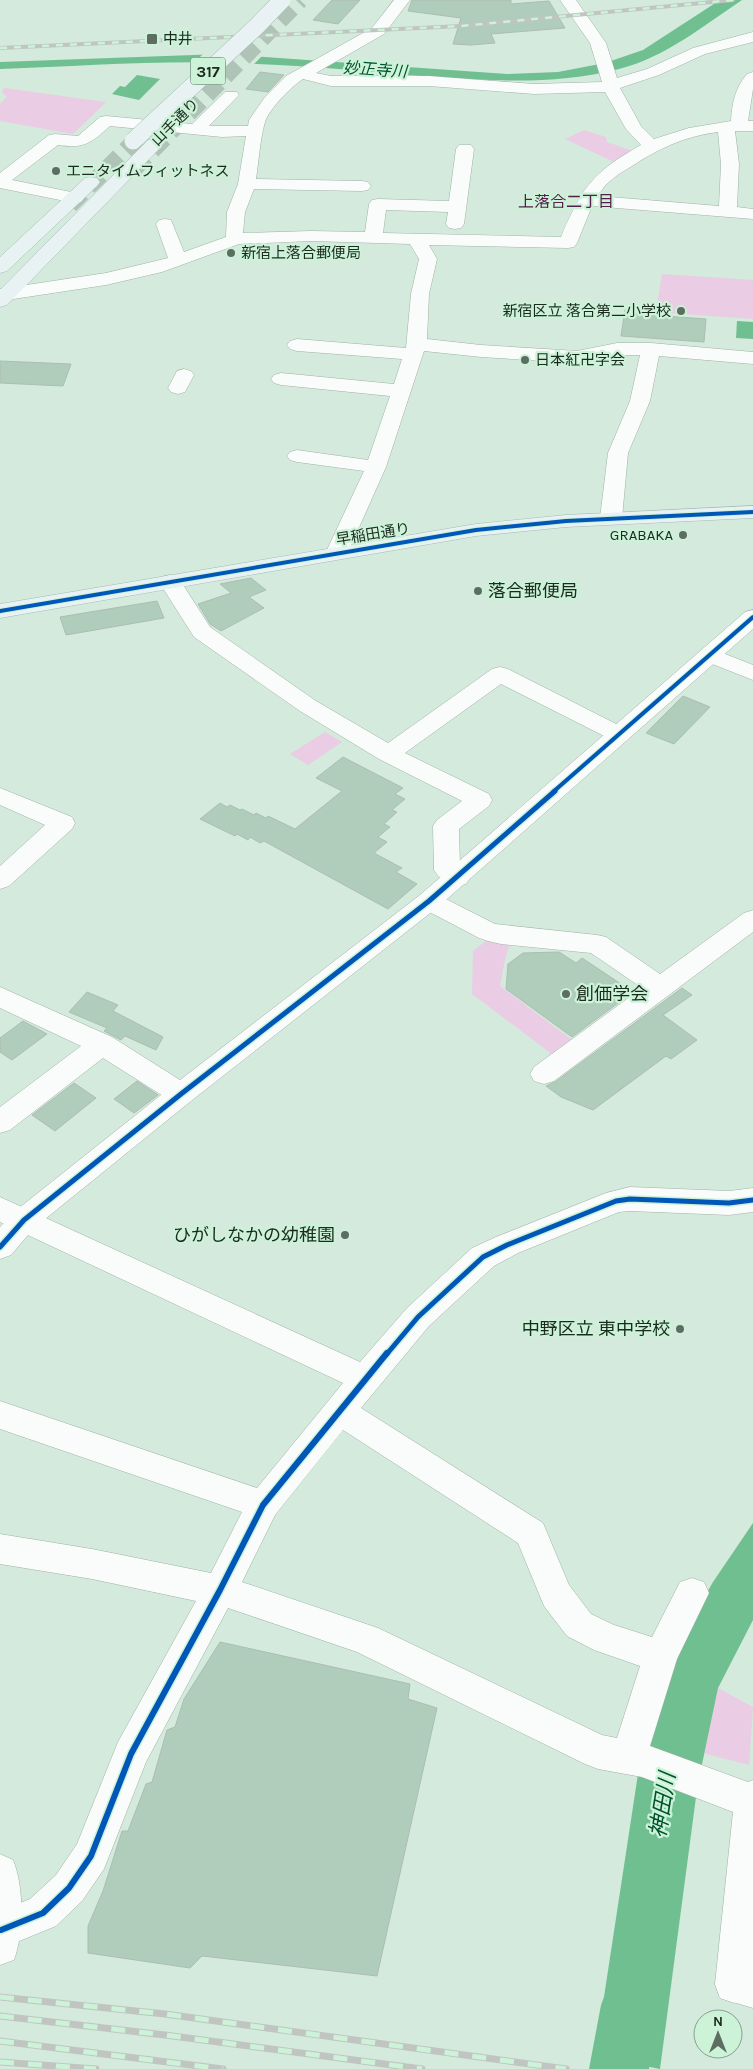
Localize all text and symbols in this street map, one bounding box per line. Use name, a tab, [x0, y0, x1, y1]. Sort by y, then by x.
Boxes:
place label: 中井	[163, 30, 193, 48]
marker: 中井	[145, 32, 159, 46]
road number: 317	[190, 58, 226, 84]
water label: 妙正寺川	[342, 58, 410, 81]
street label: 山手通り	[147, 94, 203, 150]
place label: エニタイムフィットネス	[66, 162, 230, 180]
marker: エニタイムフィットネス	[50, 165, 62, 177]
district label: 上落合二丁目	[518, 192, 614, 211]
place label: 新宿上落合郵便局	[241, 244, 361, 262]
marker: 新宿上落合郵便局	[225, 247, 237, 259]
place label: 新宿区立 落合第二小学校	[502, 302, 671, 320]
marker: 新宿区立 落合第二小学校	[675, 305, 687, 317]
place label: 日本紅卍字会	[535, 351, 625, 369]
marker: 日本紅卍字会	[519, 354, 531, 366]
street label: 早稲田通り	[335, 519, 411, 549]
place label: GRABAKA	[610, 526, 673, 544]
marker: GRABAKA	[677, 529, 689, 541]
place label: 落合郵便局	[488, 580, 578, 602]
marker: 落合郵便局	[472, 585, 484, 597]
place label: 創価学会	[576, 983, 648, 1005]
marker: 創価学会	[560, 988, 572, 1000]
place label: ひがしなかの幼稚園	[173, 1224, 335, 1246]
marker: ひがしなかの幼稚園	[339, 1229, 351, 1241]
place label: 中野区立 東中学校	[522, 1318, 670, 1340]
marker: 中野区立 東中学校	[674, 1323, 686, 1335]
water label: 神田川	[645, 1769, 681, 1840]
north arrow	[693, 2009, 743, 2059]
text: N	[713, 2013, 723, 2030]

